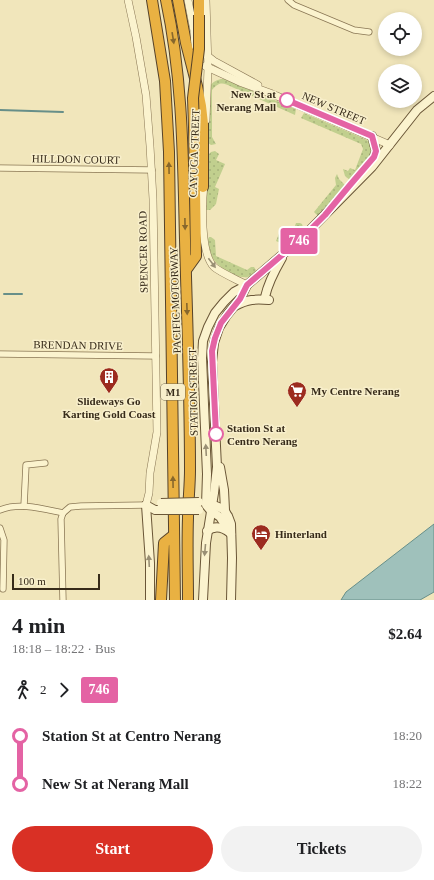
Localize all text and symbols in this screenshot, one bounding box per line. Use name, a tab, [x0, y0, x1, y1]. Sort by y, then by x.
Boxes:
map controls	[378, 12, 422, 108]
button: locate	[378, 12, 422, 56]
one-way arrow	[170, 32, 176, 44]
button: layers	[378, 64, 422, 108]
place label: New St at Nerang Mall	[216, 88, 276, 113]
street label: NEW STREET	[300, 89, 368, 127]
marker: New St at Nerang Mall	[279, 92, 295, 108]
street label: CAYUGA STREET	[186, 108, 202, 197]
street label: HILLDON COURT	[32, 152, 121, 166]
one-way arrow	[166, 161, 172, 174]
street label: SPENCER ROAD	[136, 211, 150, 293]
one-way arrow	[181, 218, 188, 230]
line badge: 746	[276, 228, 322, 254]
text: 746	[289, 233, 310, 248]
street label: PACIFIC MOTORWAY	[167, 246, 183, 354]
one-way arrow	[208, 257, 216, 268]
one-way arrow	[184, 303, 190, 316]
street label: BRENDAN DRIVE	[33, 338, 123, 352]
street label: STATION STREET	[186, 348, 200, 436]
building icon: Slideways Go Karting Gold Coast	[98, 366, 120, 394]
supermarket icon: My Centre Nerang	[286, 380, 308, 408]
road number: M1	[161, 384, 185, 400]
place label: My Centre Nerang	[311, 385, 400, 397]
place label: Slideways Go Karting Gold Coast	[63, 395, 156, 420]
place label: Station St at Centro Nerang	[227, 422, 298, 447]
marker: Station St at Centro Nerang	[208, 426, 224, 442]
one-way arrow	[202, 444, 209, 456]
one-way arrow	[170, 475, 176, 488]
hotel icon: Hinterland	[250, 523, 272, 551]
place label: Hinterland	[275, 528, 327, 540]
one-way arrow	[202, 544, 208, 556]
one-way arrow	[146, 555, 153, 567]
scale bar	[12, 572, 100, 591]
text: 100 m	[18, 575, 46, 587]
text: 4 min	[12, 613, 65, 638]
text: $2.64	[388, 626, 422, 642]
text: 18:18 – 18:22 · Bus	[12, 641, 115, 656]
icon: walk	[12, 679, 34, 701]
icon: forward	[53, 679, 75, 701]
text: 2	[40, 682, 47, 697]
text: 746	[89, 682, 110, 697]
text: Station St at Centro Nerang	[42, 728, 221, 744]
text: 18:20	[392, 728, 422, 743]
text: New St at Nerang Mall	[42, 776, 189, 792]
text: 18:22	[392, 776, 422, 791]
button: Start	[12, 826, 213, 872]
button: Tickets	[221, 826, 422, 872]

